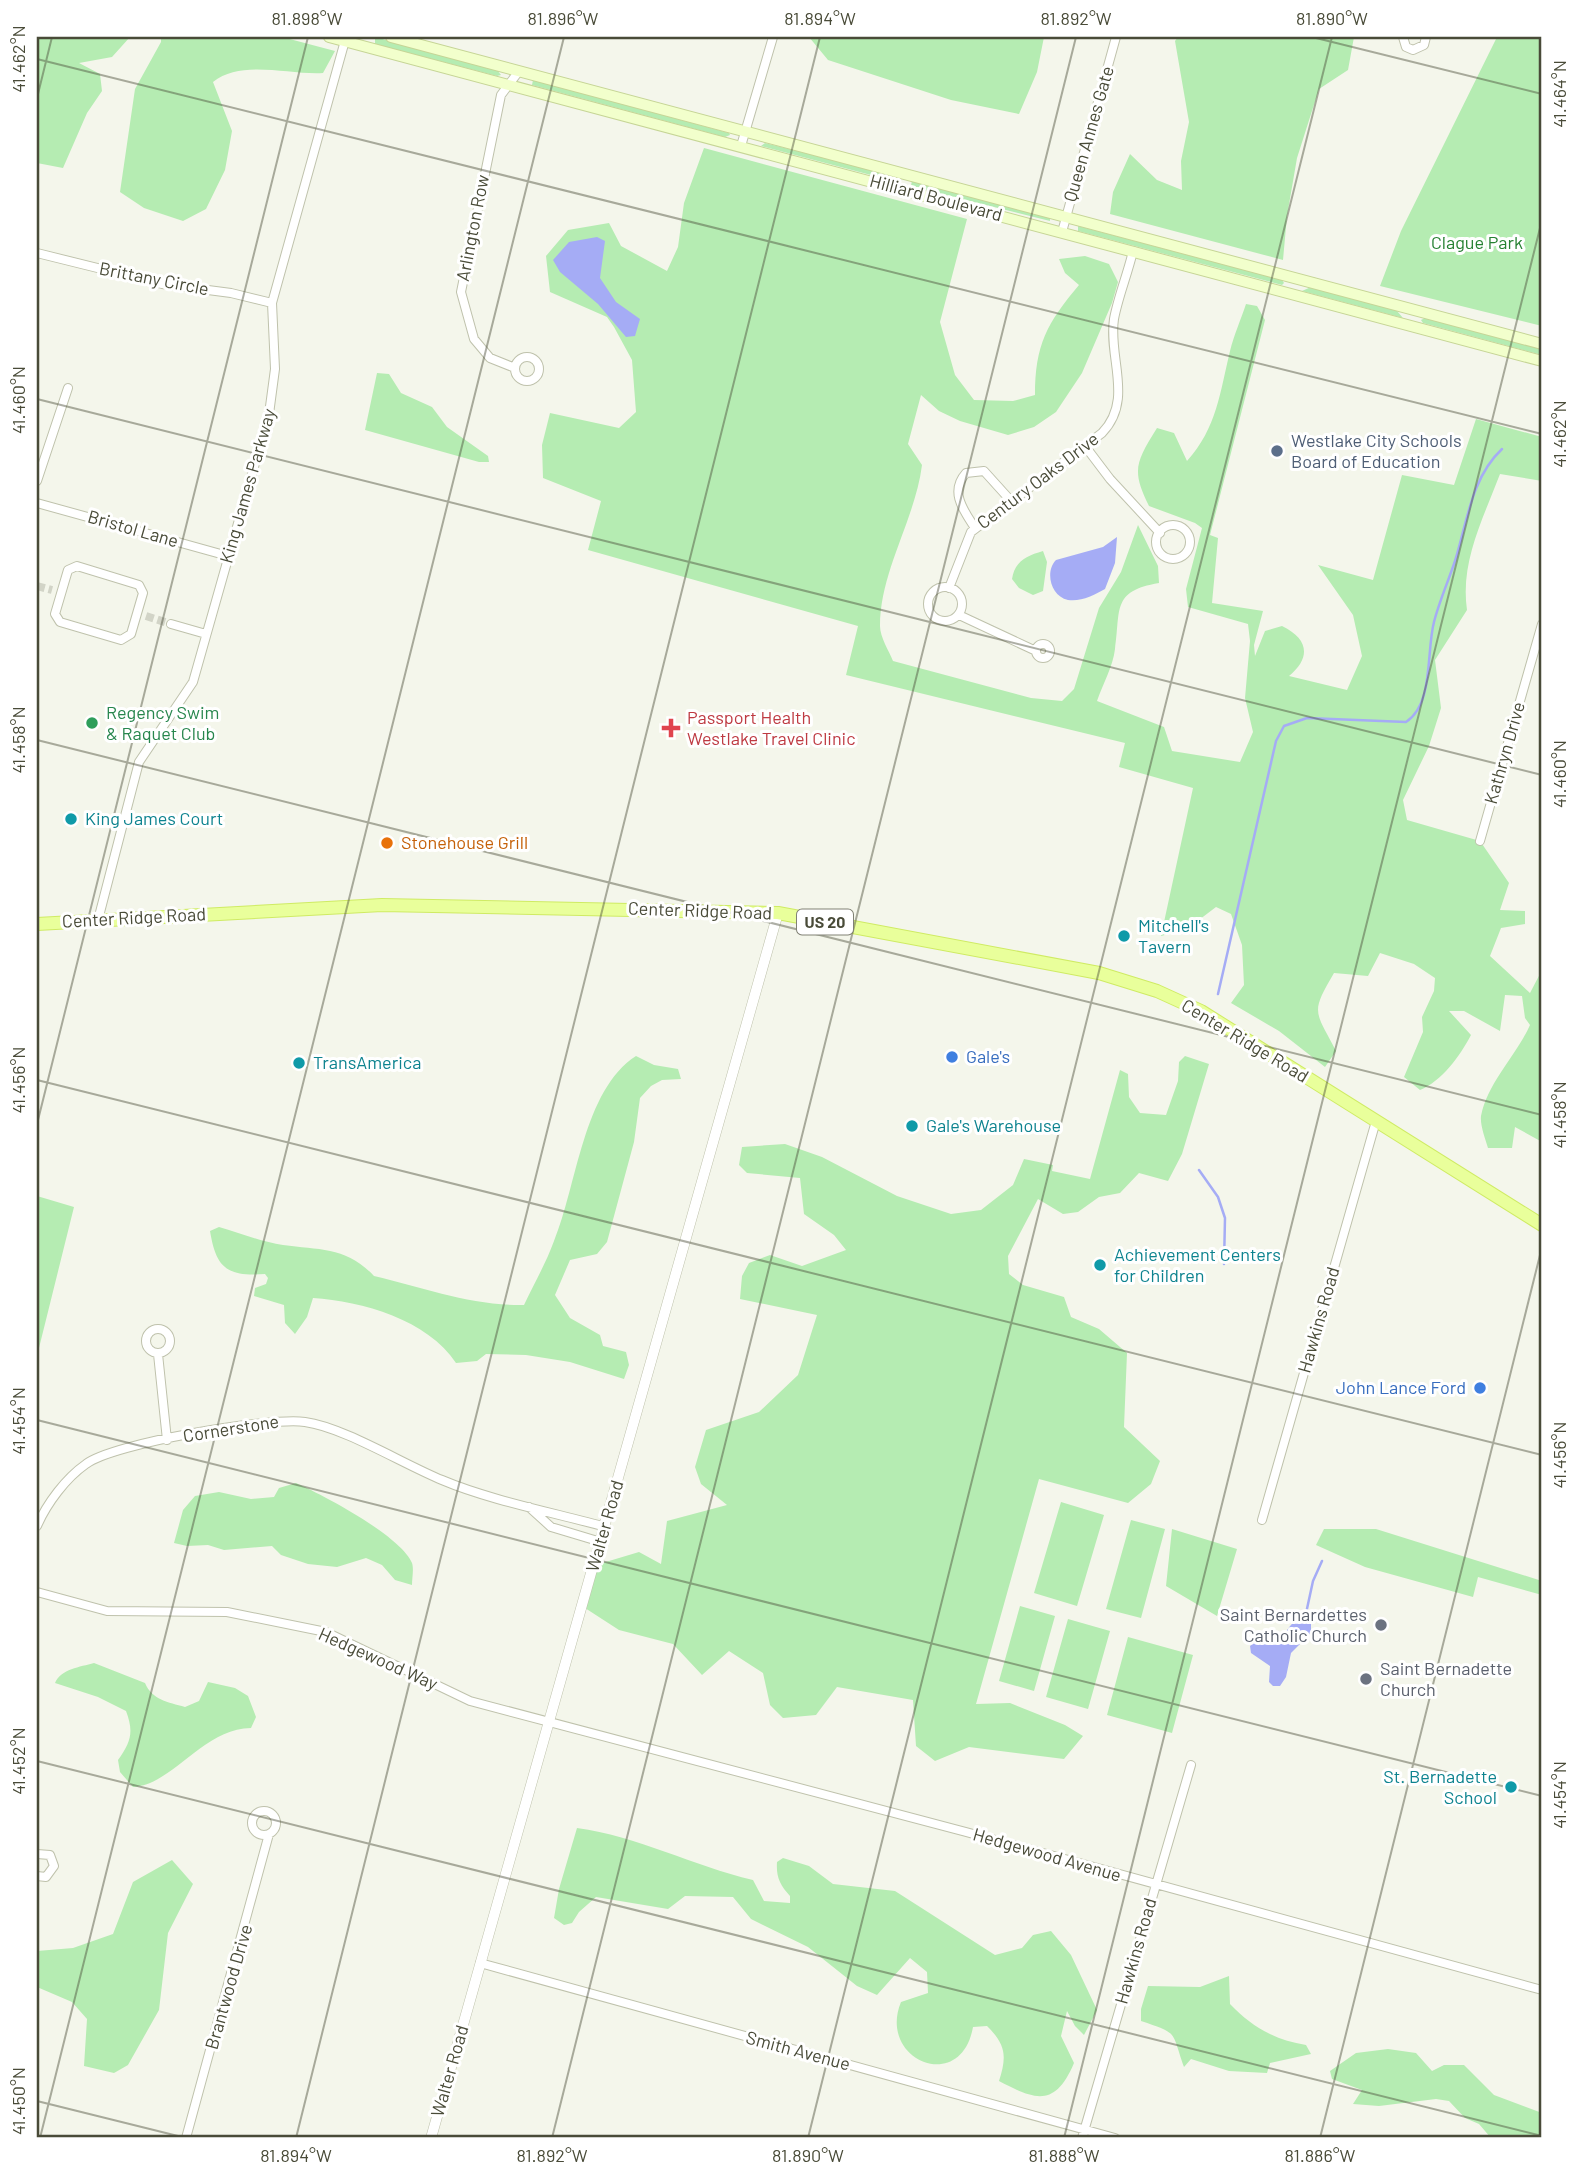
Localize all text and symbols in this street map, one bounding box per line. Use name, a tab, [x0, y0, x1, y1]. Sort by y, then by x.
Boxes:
text: 81.898°W	[272, 7, 343, 29]
text: 81.896°W	[528, 7, 599, 29]
text: 81.894°W	[784, 7, 856, 29]
text: 81.892°W	[1040, 7, 1112, 29]
text: 81.890°W	[1296, 7, 1368, 29]
text: 41.462°N	[7, 25, 29, 93]
text: 41.464°N	[1548, 60, 1570, 128]
street label: Queen Annes Gate	[1058, 63, 1118, 204]
street label: Hilliard Boulevard	[868, 169, 1005, 225]
street label: Arlington Row	[451, 173, 493, 283]
park label: Clague Park	[1431, 231, 1523, 253]
street label: Brittany Circle	[97, 257, 211, 299]
text: 41.460°N	[7, 366, 29, 434]
text: 41.462°N	[1548, 400, 1570, 468]
street label: King James Parkway	[214, 406, 280, 566]
street label: Century Oaks Drive	[972, 427, 1103, 533]
place label: Westlake City Schools Board of Education	[1291, 429, 1462, 472]
marker: Westlake City Schools Board of Education	[1269, 443, 1285, 459]
street label: Bristol Lane	[85, 505, 181, 551]
street label: Kathryn Drive	[1479, 699, 1529, 806]
place label: Regency Swim & Raquet Club	[106, 701, 220, 744]
text: 41.458°N	[7, 706, 29, 774]
place label: Passport Health Westlake Travel Clinic	[687, 706, 856, 749]
marker: Regency Swim & Raquet Club	[84, 715, 100, 731]
marker: Passport Health Westlake Travel Clinic	[661, 718, 681, 738]
text: 41.460°N	[1548, 740, 1570, 808]
place label: King James Court	[85, 807, 223, 829]
marker: King James Court	[63, 811, 79, 827]
place label: Stonehouse Grill	[401, 831, 528, 853]
marker: Stonehouse Grill	[379, 835, 395, 851]
street label: Center Ridge Road	[628, 896, 773, 924]
street label: Center Ridge Road	[61, 902, 207, 932]
road number: US 20	[797, 910, 853, 934]
place label: Mitchell's Tavern	[1138, 914, 1209, 957]
marker: Mitchell's Tavern	[1116, 928, 1132, 944]
street label: Center Ridge Road	[1178, 994, 1313, 1087]
place label: Gale's	[966, 1045, 1010, 1067]
text: 41.456°N	[7, 1046, 29, 1114]
marker: Gale's	[944, 1049, 960, 1065]
place label: TransAmerica	[313, 1051, 421, 1073]
marker: TransAmerica	[291, 1055, 307, 1071]
text: 41.458°N	[1548, 1081, 1570, 1149]
place label: Gale's Warehouse	[926, 1114, 1061, 1136]
marker: Gale's Warehouse	[904, 1118, 920, 1134]
place label: Achievement Centers for Children	[1114, 1243, 1281, 1286]
marker: Achievement Centers for Children	[1092, 1257, 1108, 1273]
street label: Hawkins Road	[1292, 1264, 1344, 1375]
place label: John Lance Ford	[1336, 1376, 1466, 1398]
marker: John Lance Ford	[1472, 1380, 1488, 1396]
text: 41.454°N	[7, 1387, 29, 1455]
street label: Cornerstone	[181, 1410, 280, 1446]
text: 41.456°N	[1548, 1421, 1570, 1489]
street label: Walter Road	[580, 1477, 628, 1574]
place label: Saint Bernardettes Catholic Church	[1220, 1603, 1367, 1646]
marker: Saint Bernardettes Catholic Church	[1373, 1617, 1389, 1633]
street label: Hedgewood Way	[315, 1622, 441, 1694]
place label: Saint Bernadette Church	[1380, 1657, 1512, 1700]
marker: Saint Bernadette Church	[1358, 1671, 1374, 1687]
text: 41.452°N	[7, 1727, 29, 1795]
text: 41.454°N	[1548, 1761, 1570, 1829]
place label: St. Bernadette School	[1383, 1765, 1497, 1808]
marker: St. Bernadette School	[1503, 1779, 1519, 1795]
street label: Hedgewood Avenue	[971, 1822, 1124, 1886]
street label: Hawkins Road	[1109, 1895, 1161, 2006]
street label: Brantwood Drive	[200, 1922, 256, 2052]
street label: Walter Road	[425, 2022, 473, 2119]
street label: Smith Avenue	[744, 2026, 853, 2075]
text: 41.450°N	[7, 2067, 29, 2135]
text: 81.894°W	[260, 2144, 332, 2166]
text: 81.892°W	[516, 2144, 588, 2166]
text: 81.890°W	[772, 2144, 844, 2166]
text: 81.888°W	[1029, 2144, 1100, 2166]
text: 81.886°W	[1285, 2144, 1356, 2166]

